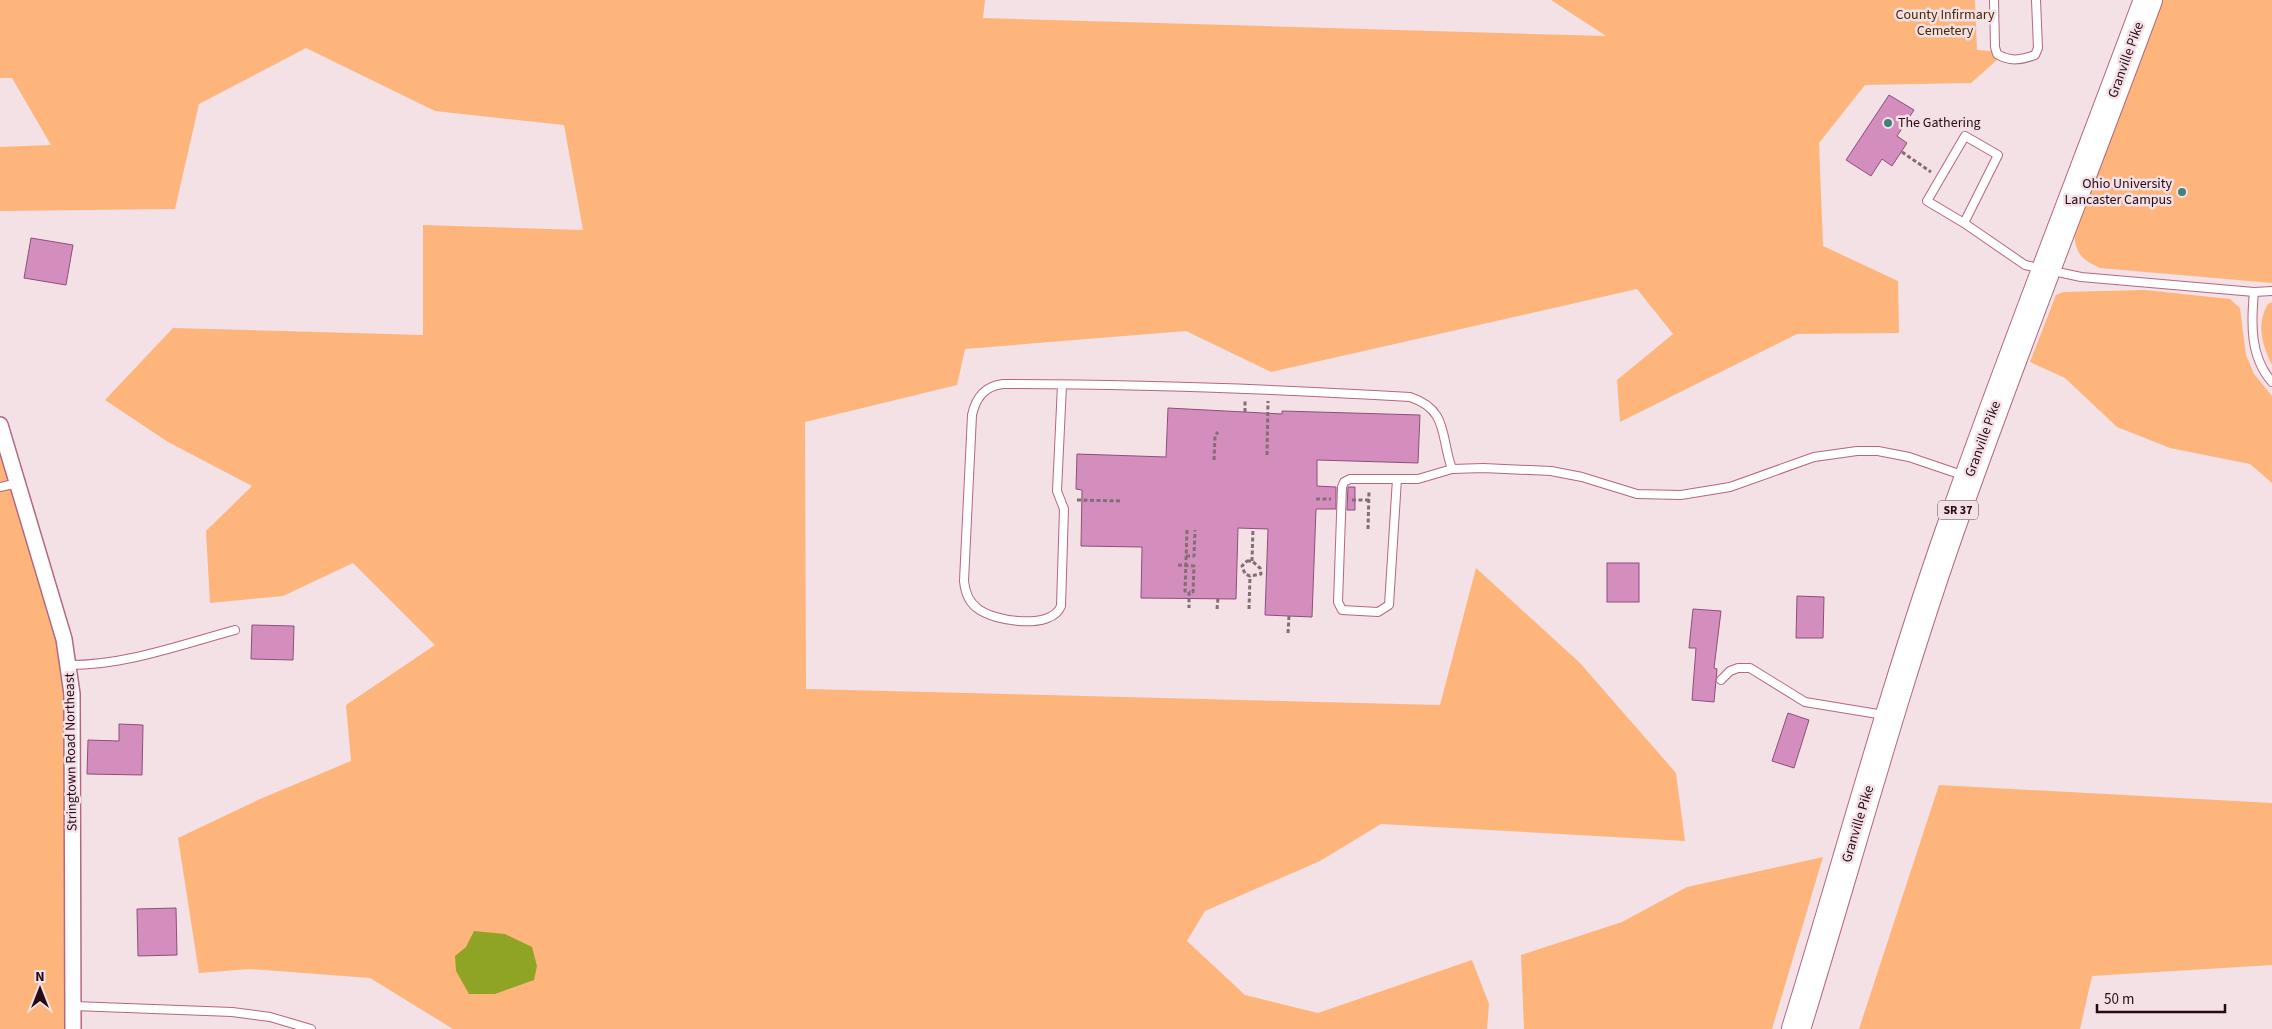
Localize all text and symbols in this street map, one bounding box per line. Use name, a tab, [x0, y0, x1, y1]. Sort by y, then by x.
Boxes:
park label: County Infirmary Cemetery	[1895, 5, 1995, 41]
street label: Granville Pike	[2103, 19, 2149, 101]
place label: The Gathering	[1898, 113, 1981, 133]
marker: The Gathering	[1882, 117, 1894, 129]
place label: Ohio University Lancaster Campus	[2065, 174, 2172, 210]
marker: Ohio University Lancaster Campus	[2176, 186, 2188, 198]
street label: Granville Pike	[1960, 398, 2006, 480]
road number: SR 37	[1938, 500, 1978, 520]
street label: Stringtown Road Northeast	[60, 672, 82, 831]
street label: Granville Pike	[1837, 783, 1879, 865]
north arrow	[15, 964, 65, 1014]
text: N	[35, 967, 45, 987]
scale bar	[2097, 982, 2224, 1014]
text: 50 m	[2104, 989, 2134, 1010]

